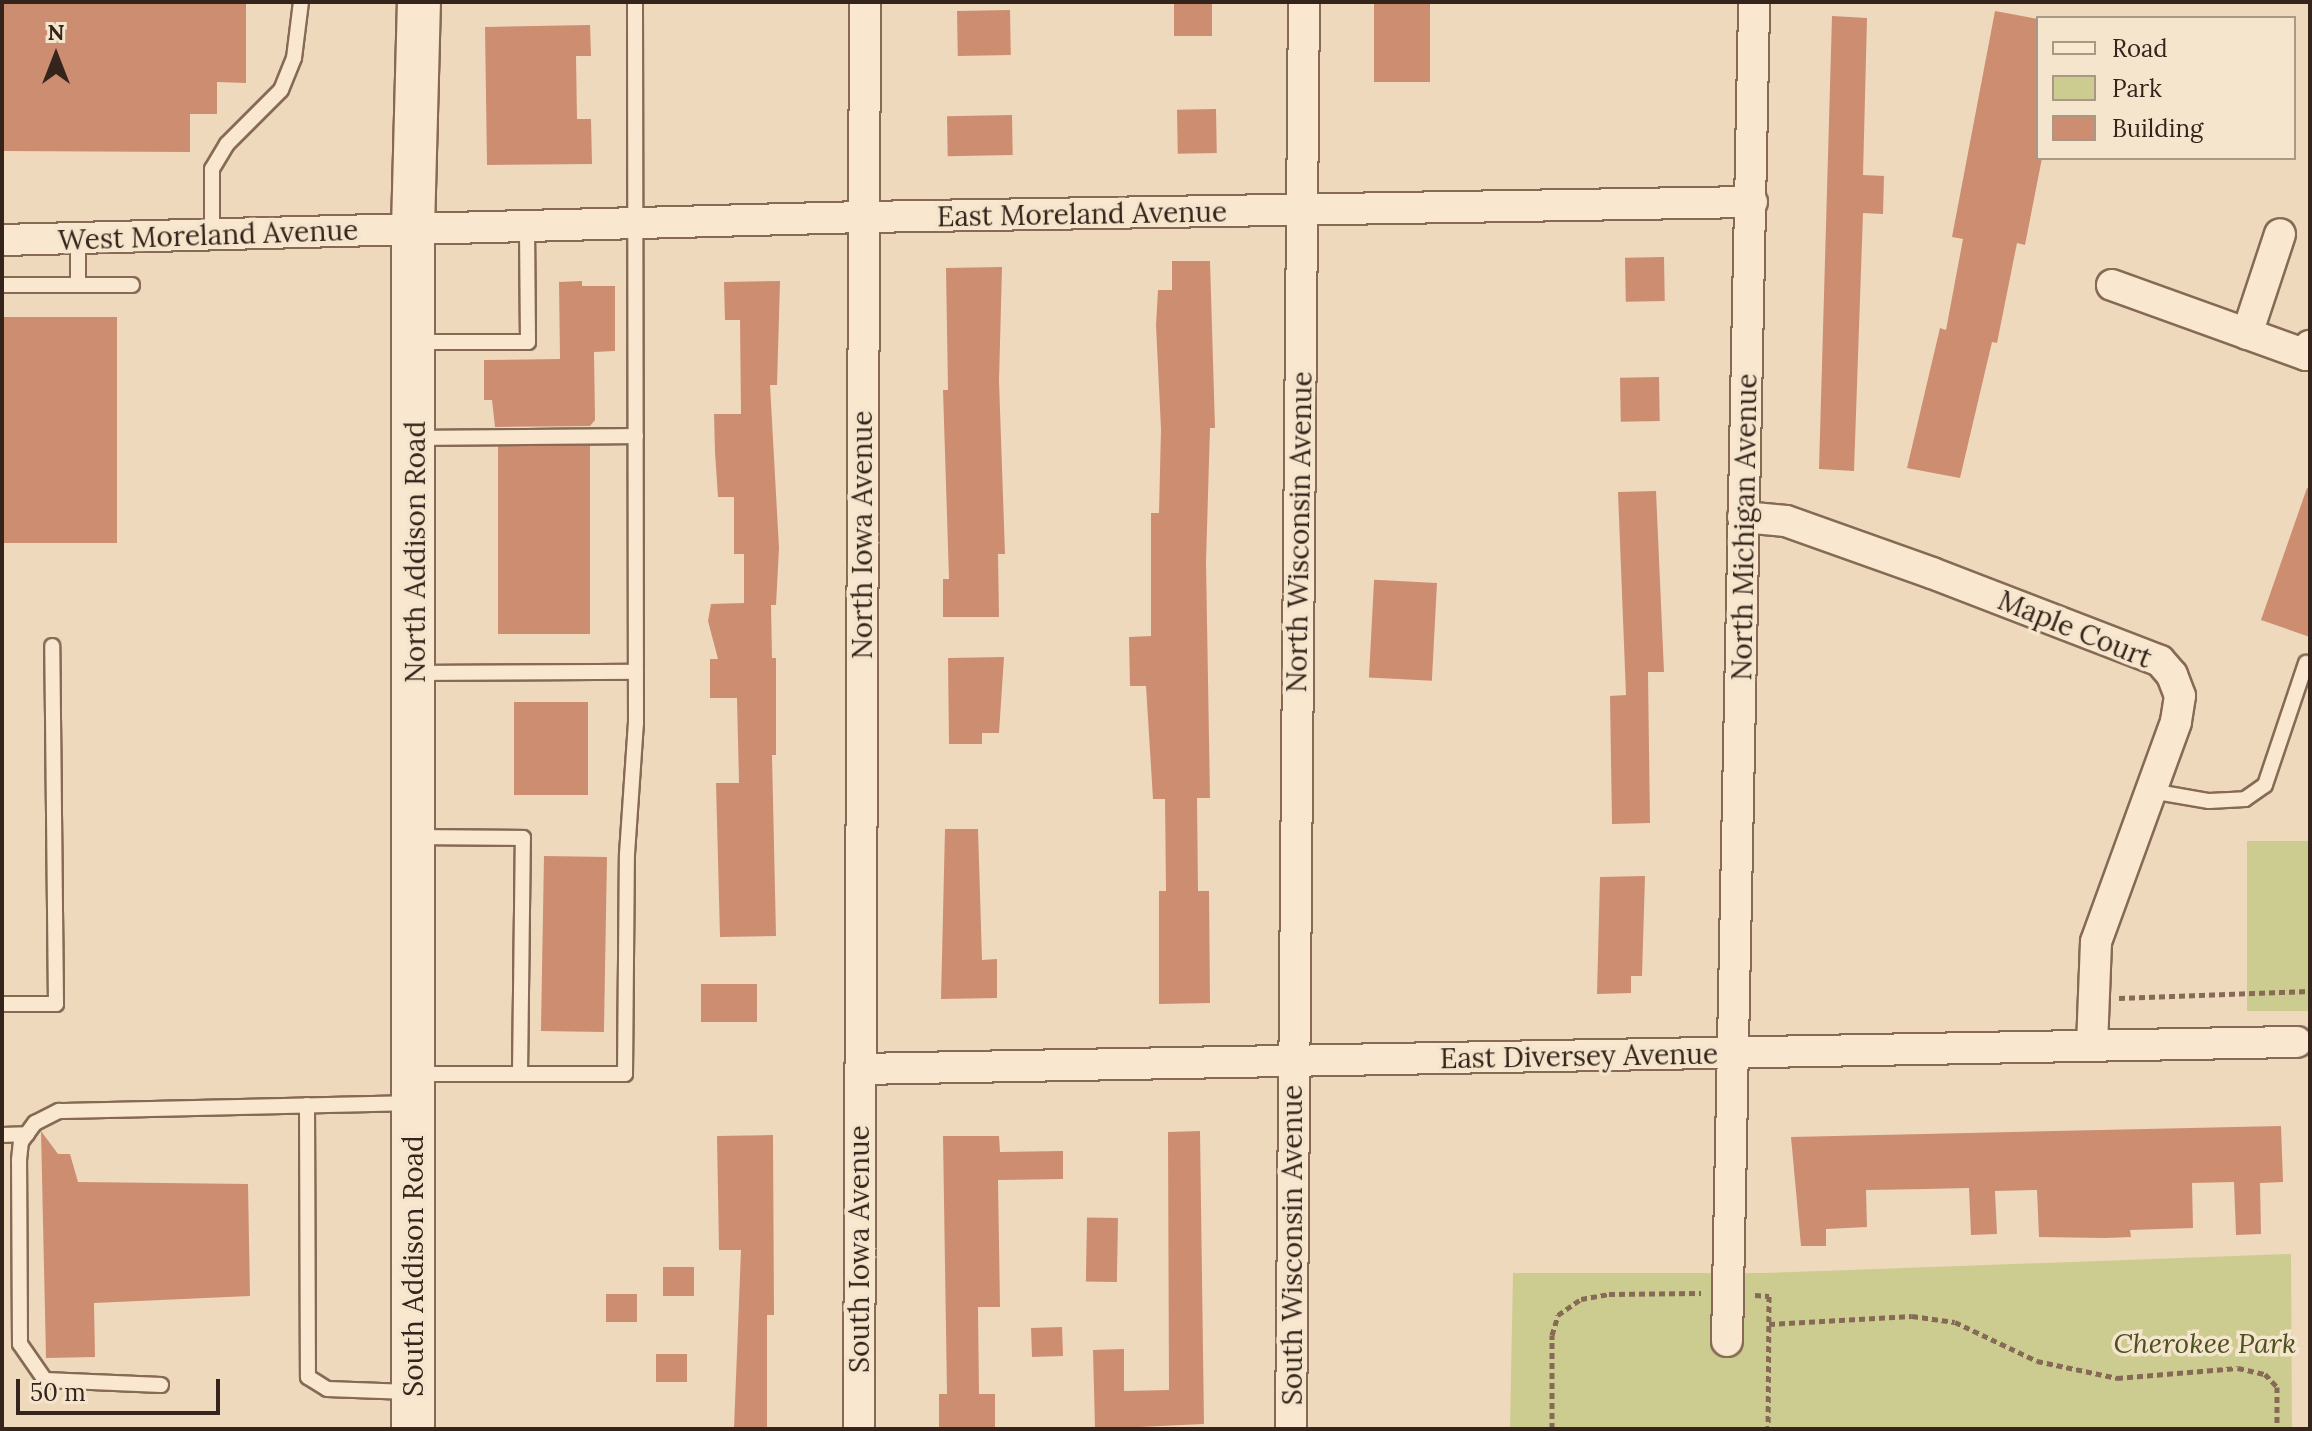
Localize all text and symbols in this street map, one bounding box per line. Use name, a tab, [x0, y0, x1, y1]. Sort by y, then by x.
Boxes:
north arrow	[16, 16, 96, 96]
legend	[2036, 16, 2296, 160]
text: N	[47, 18, 65, 46]
text: Road	[2112, 33, 2168, 64]
text: Park	[2112, 73, 2162, 104]
text: Building	[2112, 113, 2203, 144]
street label: East Moreland Avenue	[937, 195, 1227, 233]
street label: West Moreland Avenue	[57, 213, 359, 257]
street label: North Wisconsin Avenue	[1279, 371, 1319, 693]
street label: North Michigan Avenue	[1725, 373, 1763, 681]
street label: North Iowa Avenue	[845, 411, 879, 659]
street label: North Addison Road	[398, 421, 432, 683]
street label: Maple Court	[1993, 583, 2157, 675]
street label: East Diversey Avenue	[1440, 1037, 1718, 1075]
street label: South Wisconsin Avenue	[1275, 1085, 1309, 1405]
street label: South Iowa Avenue	[842, 1125, 876, 1373]
street label: South Addison Road	[396, 1135, 430, 1397]
park label: Cherokee Park	[2114, 1326, 2296, 1360]
scale bar	[20, 1363, 224, 1413]
text: 50 m	[30, 1377, 86, 1408]

